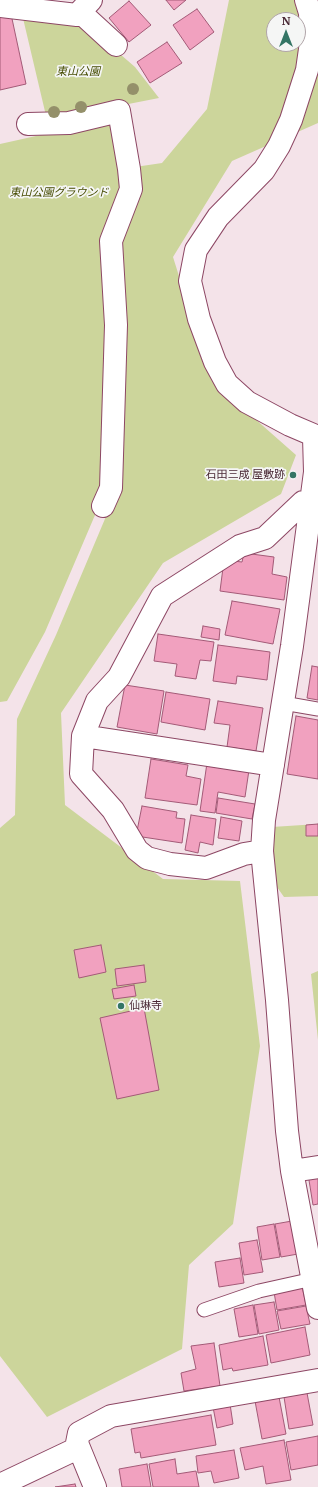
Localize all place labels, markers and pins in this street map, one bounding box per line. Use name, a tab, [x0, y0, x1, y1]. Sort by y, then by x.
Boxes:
place label: 石田三成 屋敷跡	[205, 468, 285, 482]
marker: 石田三成 屋敷跡	[288, 470, 298, 480]
place label: 仙琳寺	[129, 999, 162, 1013]
marker: 仙琳寺	[116, 1001, 126, 1011]

